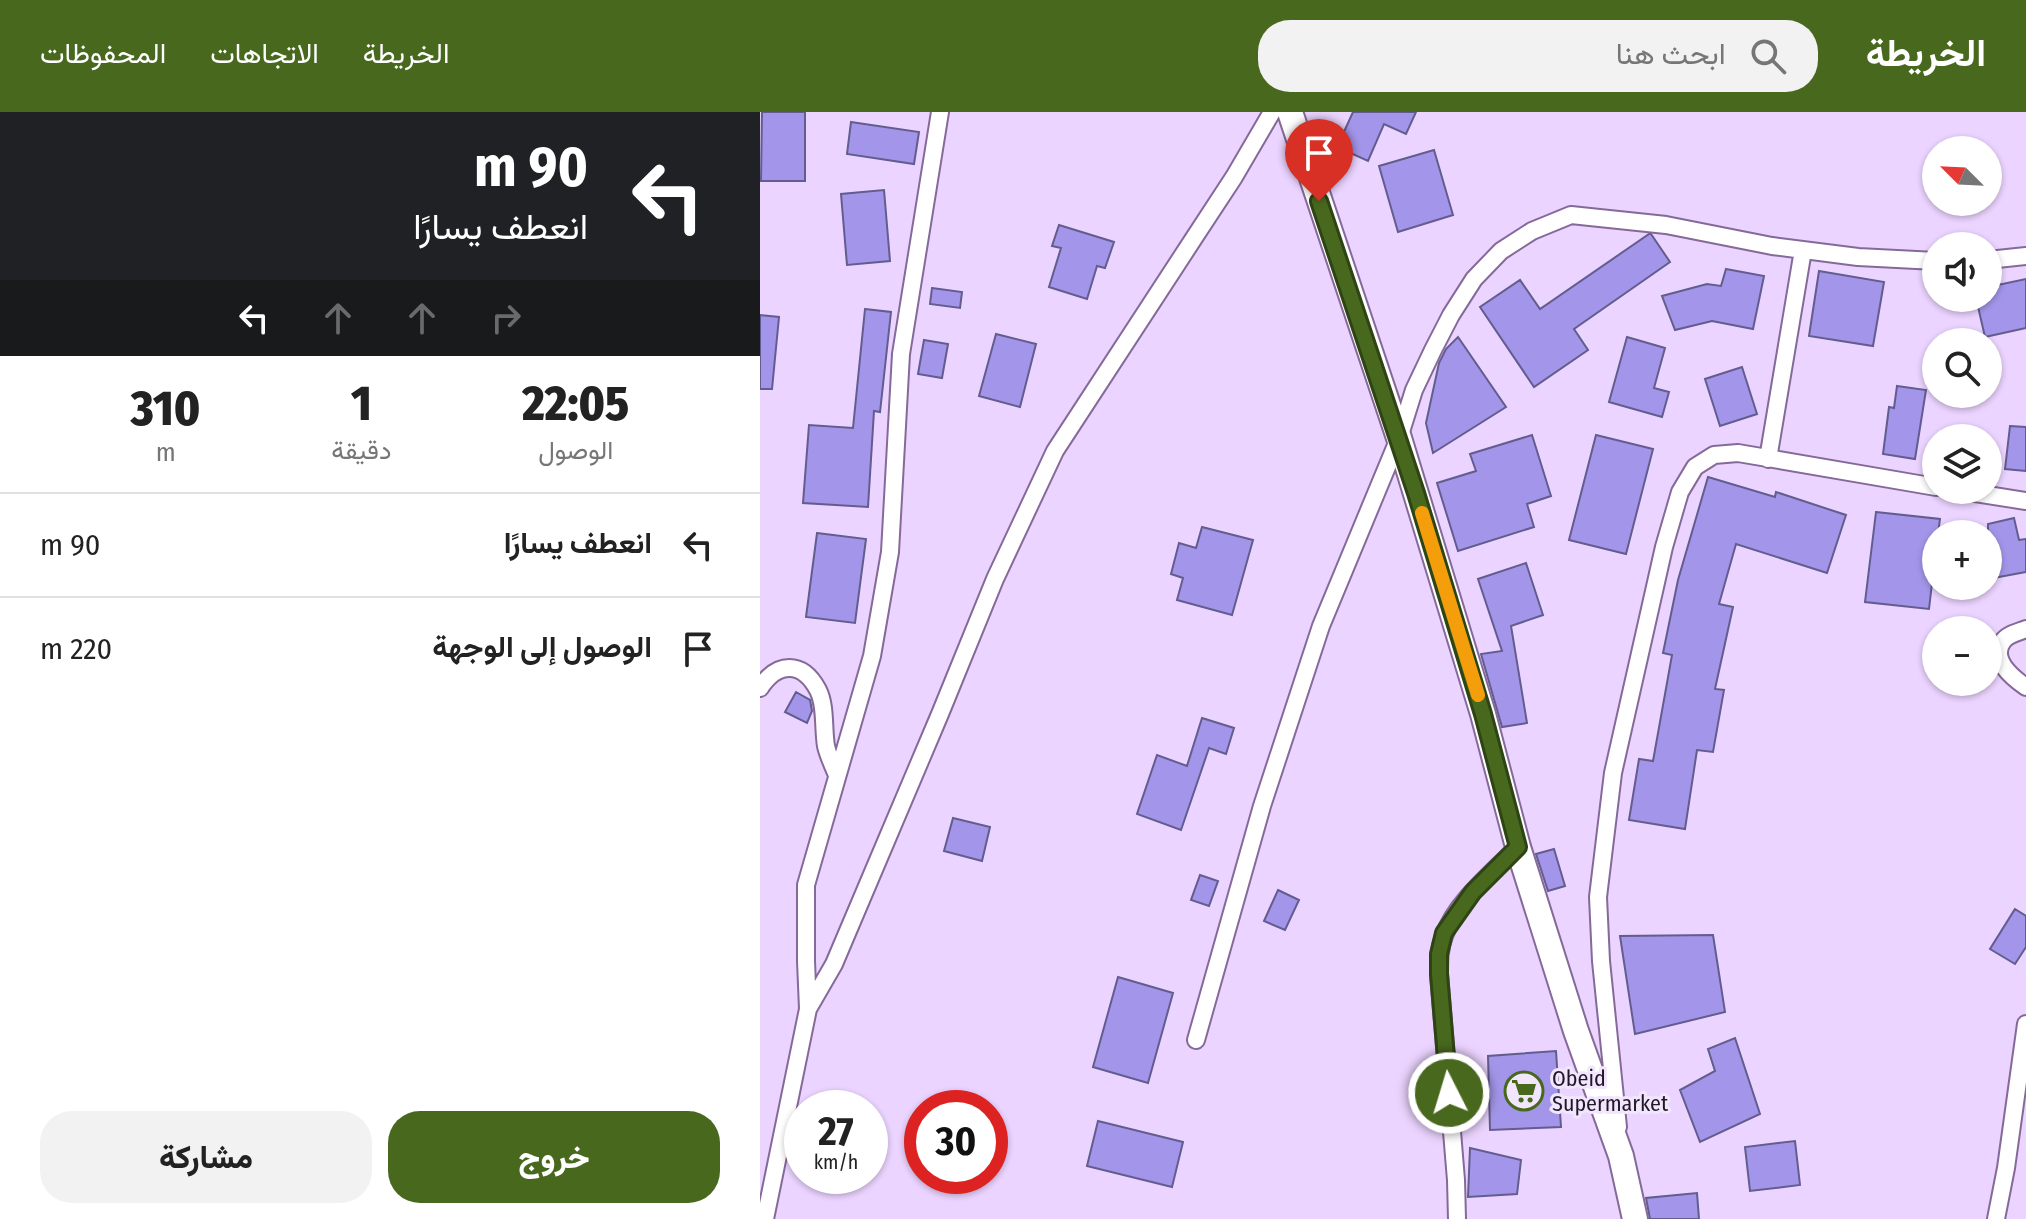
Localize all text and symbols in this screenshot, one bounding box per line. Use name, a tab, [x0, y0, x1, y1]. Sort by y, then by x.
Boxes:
search box	[1258, 20, 1818, 92]
text: الخريطة	[1866, 30, 1986, 76]
icon: search	[1746, 34, 1790, 78]
text: ابحث هنا	[1616, 36, 1726, 72]
text: المحفوظات	[40, 37, 166, 70]
text: الاتجاهات	[210, 37, 319, 70]
text: الخريطة	[363, 37, 449, 70]
pin	[1285, 119, 1353, 201]
icon: arrive	[1297, 131, 1341, 175]
text: 90 m	[474, 134, 588, 201]
north arrow	[1922, 136, 2002, 216]
map controls	[1922, 136, 2002, 696]
icon: left	[616, 144, 720, 248]
text: انعطف يسارًا	[413, 205, 588, 249]
button: sound	[1922, 232, 2002, 312]
icon: left	[232, 296, 276, 340]
icon: ahead	[316, 296, 360, 340]
icon: ahead	[400, 296, 444, 340]
icon: right	[484, 296, 528, 340]
button: search	[1922, 328, 2002, 408]
text: 1	[351, 375, 372, 433]
text: 22:05	[522, 375, 629, 433]
text: 310	[131, 380, 200, 438]
button: layers	[1922, 424, 2002, 504]
text: دقيقة	[331, 435, 391, 466]
text: الوصول	[538, 435, 613, 466]
text: m	[156, 437, 176, 468]
button: +	[1922, 520, 2002, 600]
icon: left	[676, 523, 720, 567]
text: انعطف يسارًا	[504, 525, 652, 561]
text: 90 m	[40, 527, 100, 563]
button: −	[1922, 616, 2002, 696]
icon: arrive	[676, 627, 720, 671]
text: الوصول إلى الوجهة	[432, 629, 652, 665]
text: 220 m	[40, 631, 112, 667]
position arrow	[1407, 1051, 1491, 1135]
place label: Obeid Supermarket	[1552, 1065, 1669, 1117]
supermarket icon: Obeid Supermarket	[1503, 1070, 1545, 1112]
speed limit sign: 30	[904, 1090, 1008, 1194]
text: 27	[818, 1108, 854, 1156]
button: مشاركة	[40, 1111, 372, 1203]
button: خروج	[388, 1111, 720, 1203]
text: km/h	[814, 1150, 858, 1174]

